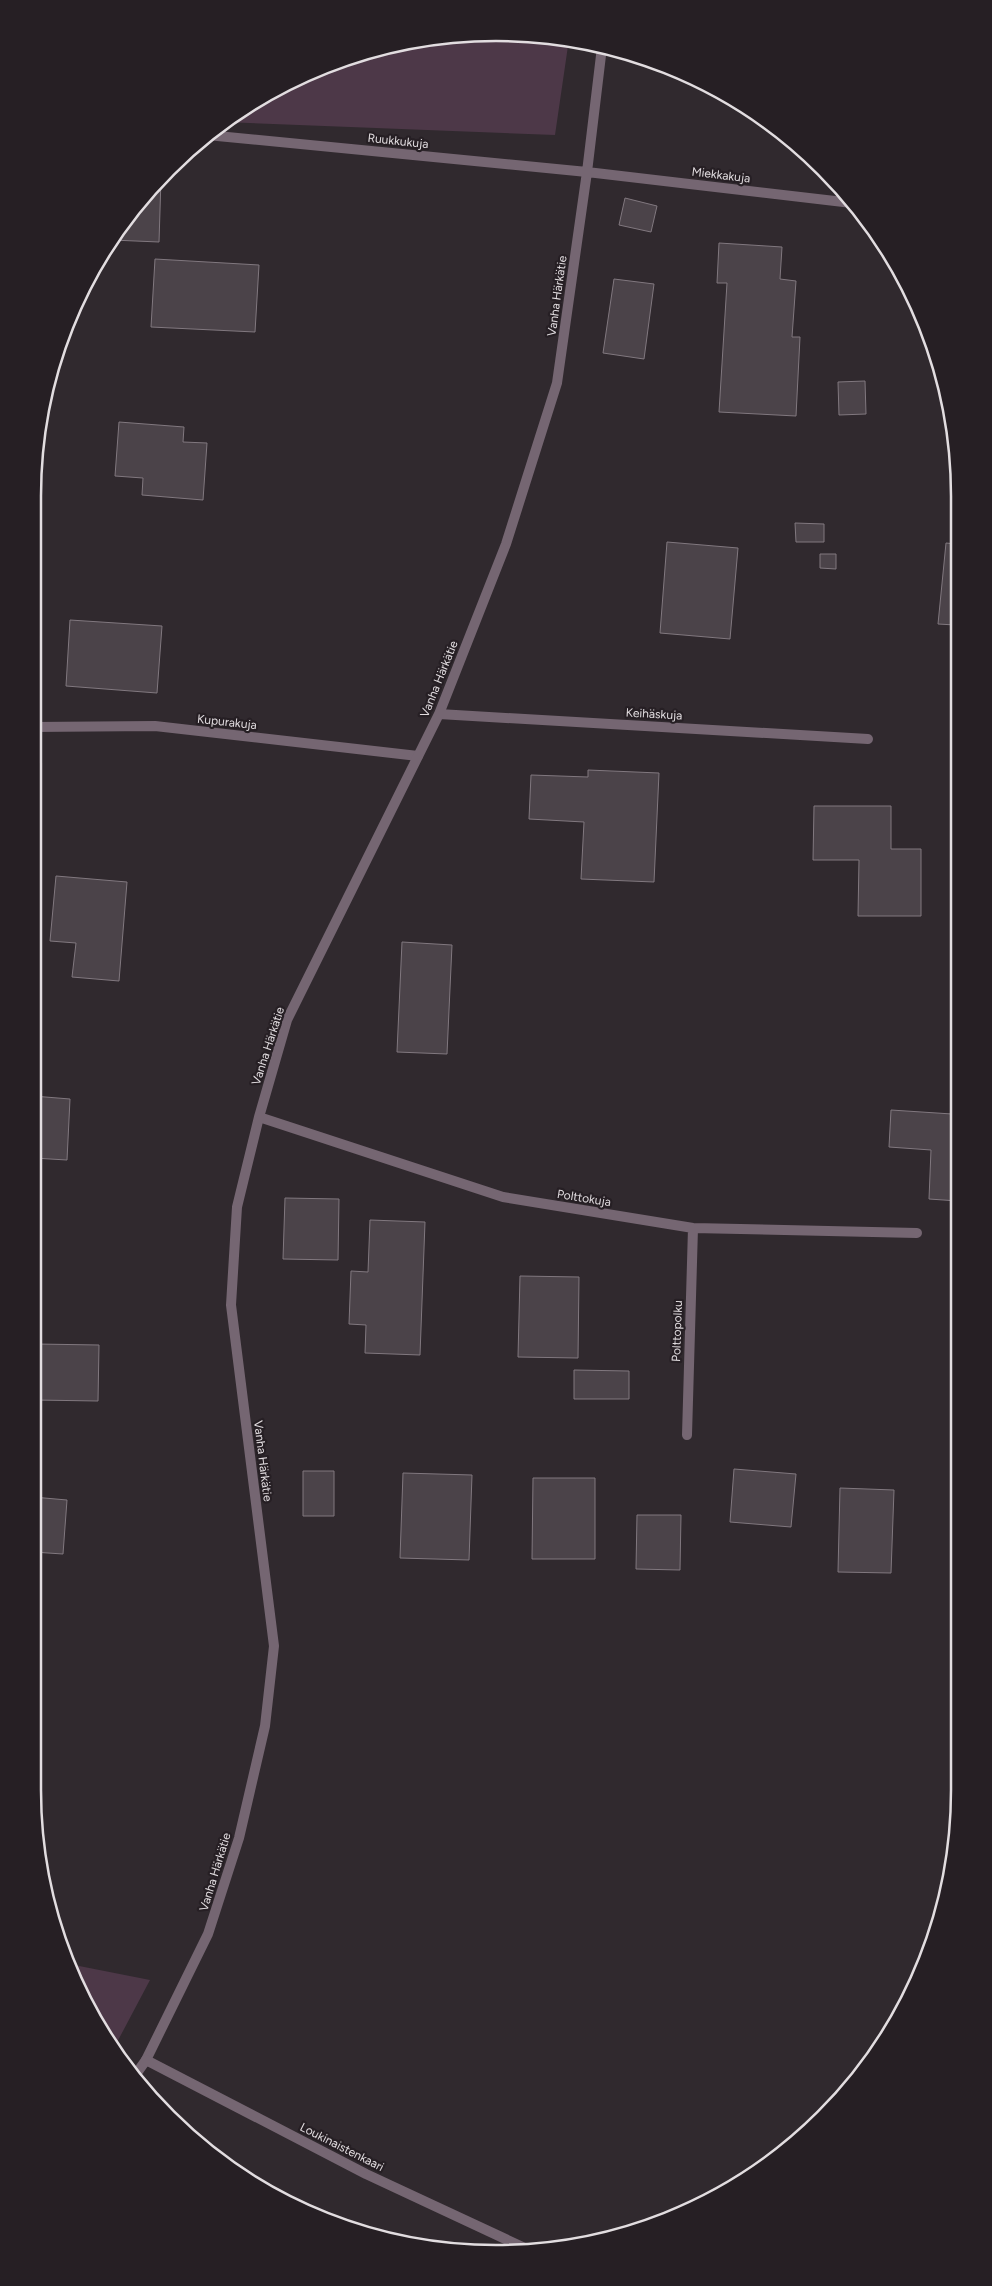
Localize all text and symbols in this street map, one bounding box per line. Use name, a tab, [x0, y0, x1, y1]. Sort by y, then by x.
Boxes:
street label: Ruukkukuja	[367, 131, 429, 151]
street label: Miekkakuja	[691, 164, 751, 186]
street label: Vanha Härkätie	[544, 254, 570, 337]
street label: Vanha Härkätie	[417, 638, 461, 719]
street label: Keihäskuja	[625, 706, 683, 722]
street label: Kupurakuja	[197, 712, 257, 732]
street label: Vanha Härkätie	[249, 1005, 287, 1087]
street label: Polttokuja	[556, 1187, 612, 1209]
street label: Polttopolku	[669, 1300, 685, 1362]
street label: Vanha Härkätie	[251, 1420, 275, 1503]
street label: Vanha Härkätie	[196, 1831, 234, 1913]
street label: Loukinaistenkaari	[298, 2120, 386, 2174]

